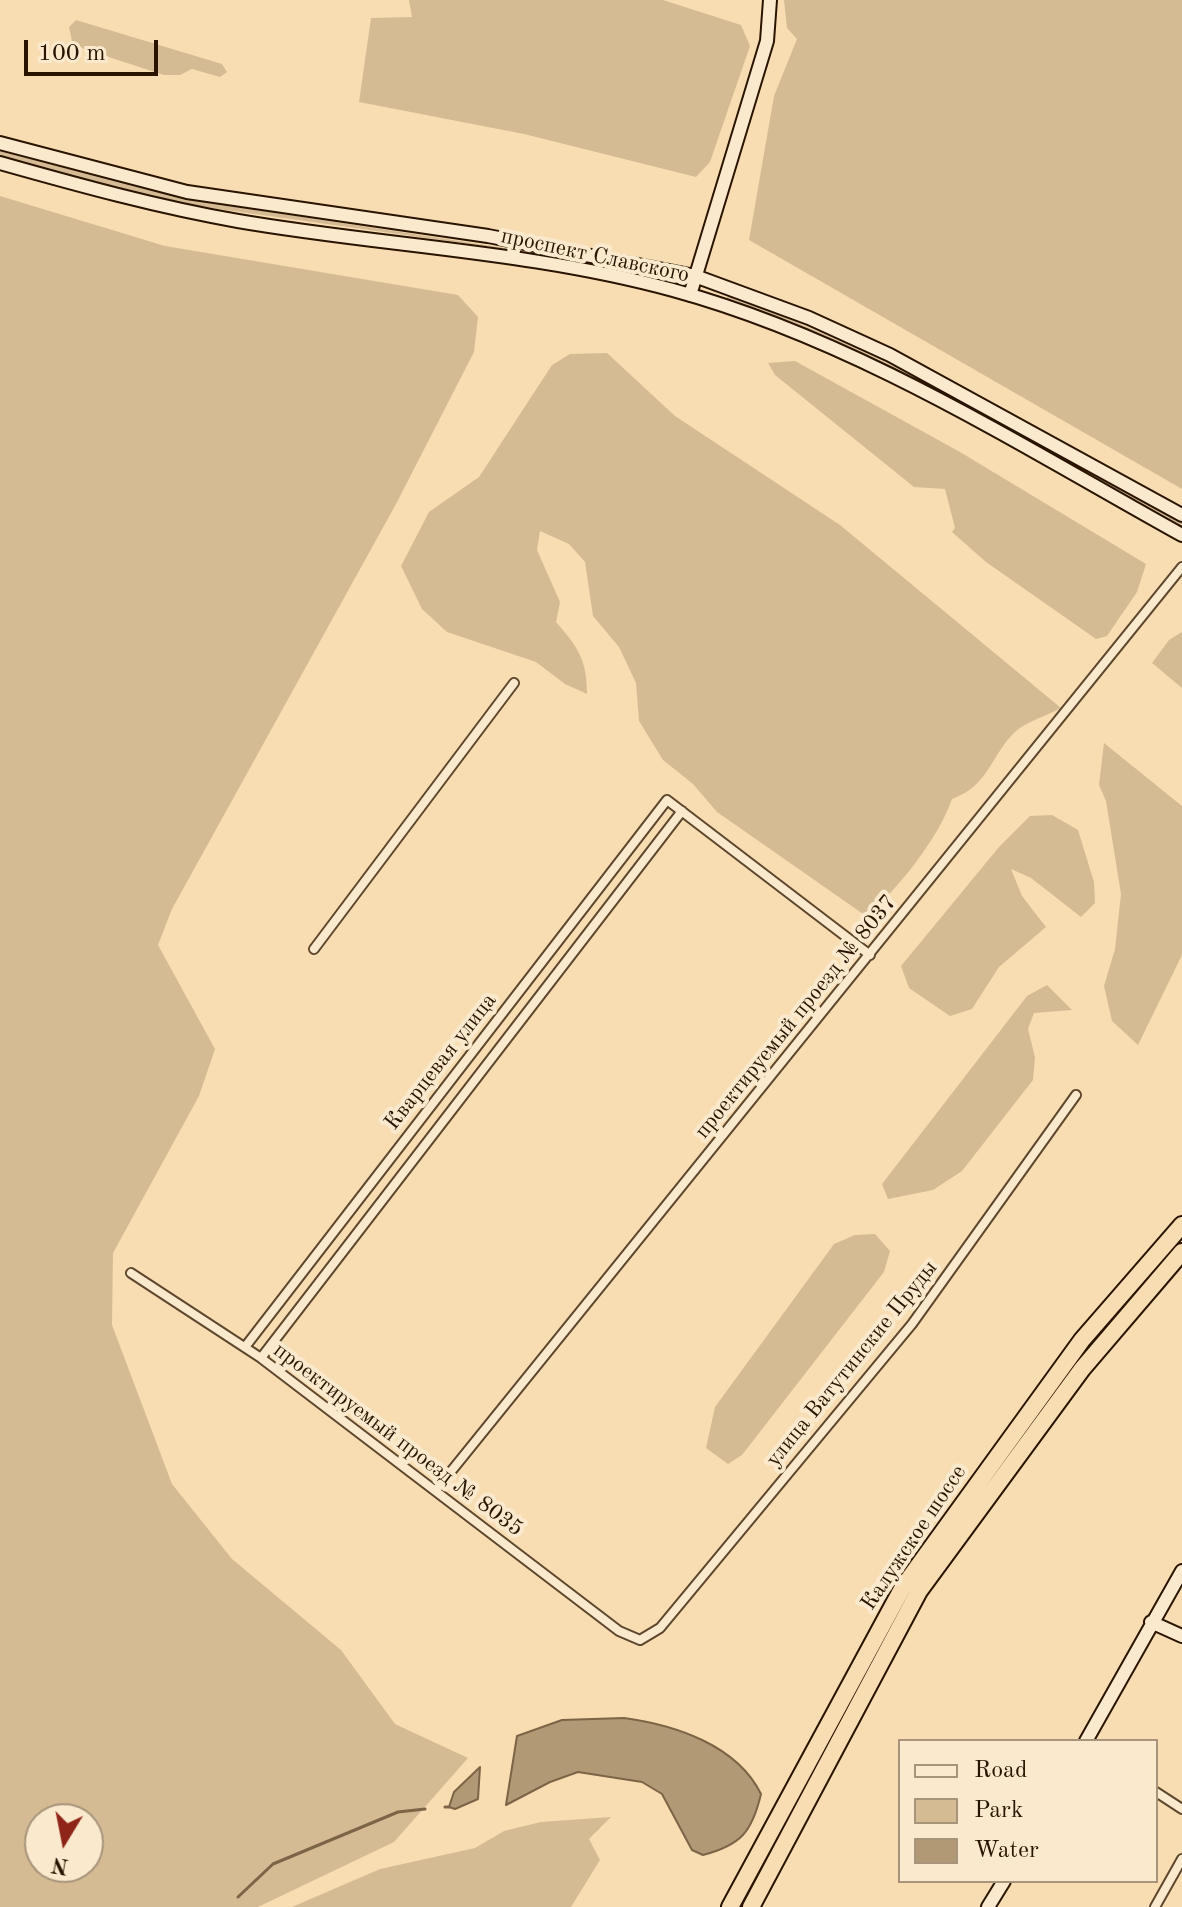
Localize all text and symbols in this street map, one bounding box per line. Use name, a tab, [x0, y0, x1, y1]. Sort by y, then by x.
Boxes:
scale bar	[28, 24, 162, 74]
text: 100 m	[38, 42, 106, 66]
street label: проспект Славского	[498, 223, 692, 289]
street label: проектируемый проезд № 8037	[689, 890, 903, 1144]
street label: Кварцевая улица	[379, 988, 503, 1136]
street label: улица Ватутинские Пруды	[761, 1256, 943, 1472]
street label: проектируемый проезд № 8035	[268, 1337, 528, 1543]
street label: Калужское шоссе	[856, 1460, 972, 1616]
legend	[898, 1739, 1158, 1883]
text: Road	[974, 1759, 1027, 1783]
text: Park	[974, 1799, 1023, 1823]
north arrow	[24, 1803, 104, 1883]
text: Water	[974, 1839, 1039, 1863]
text: N	[50, 1852, 70, 1877]

